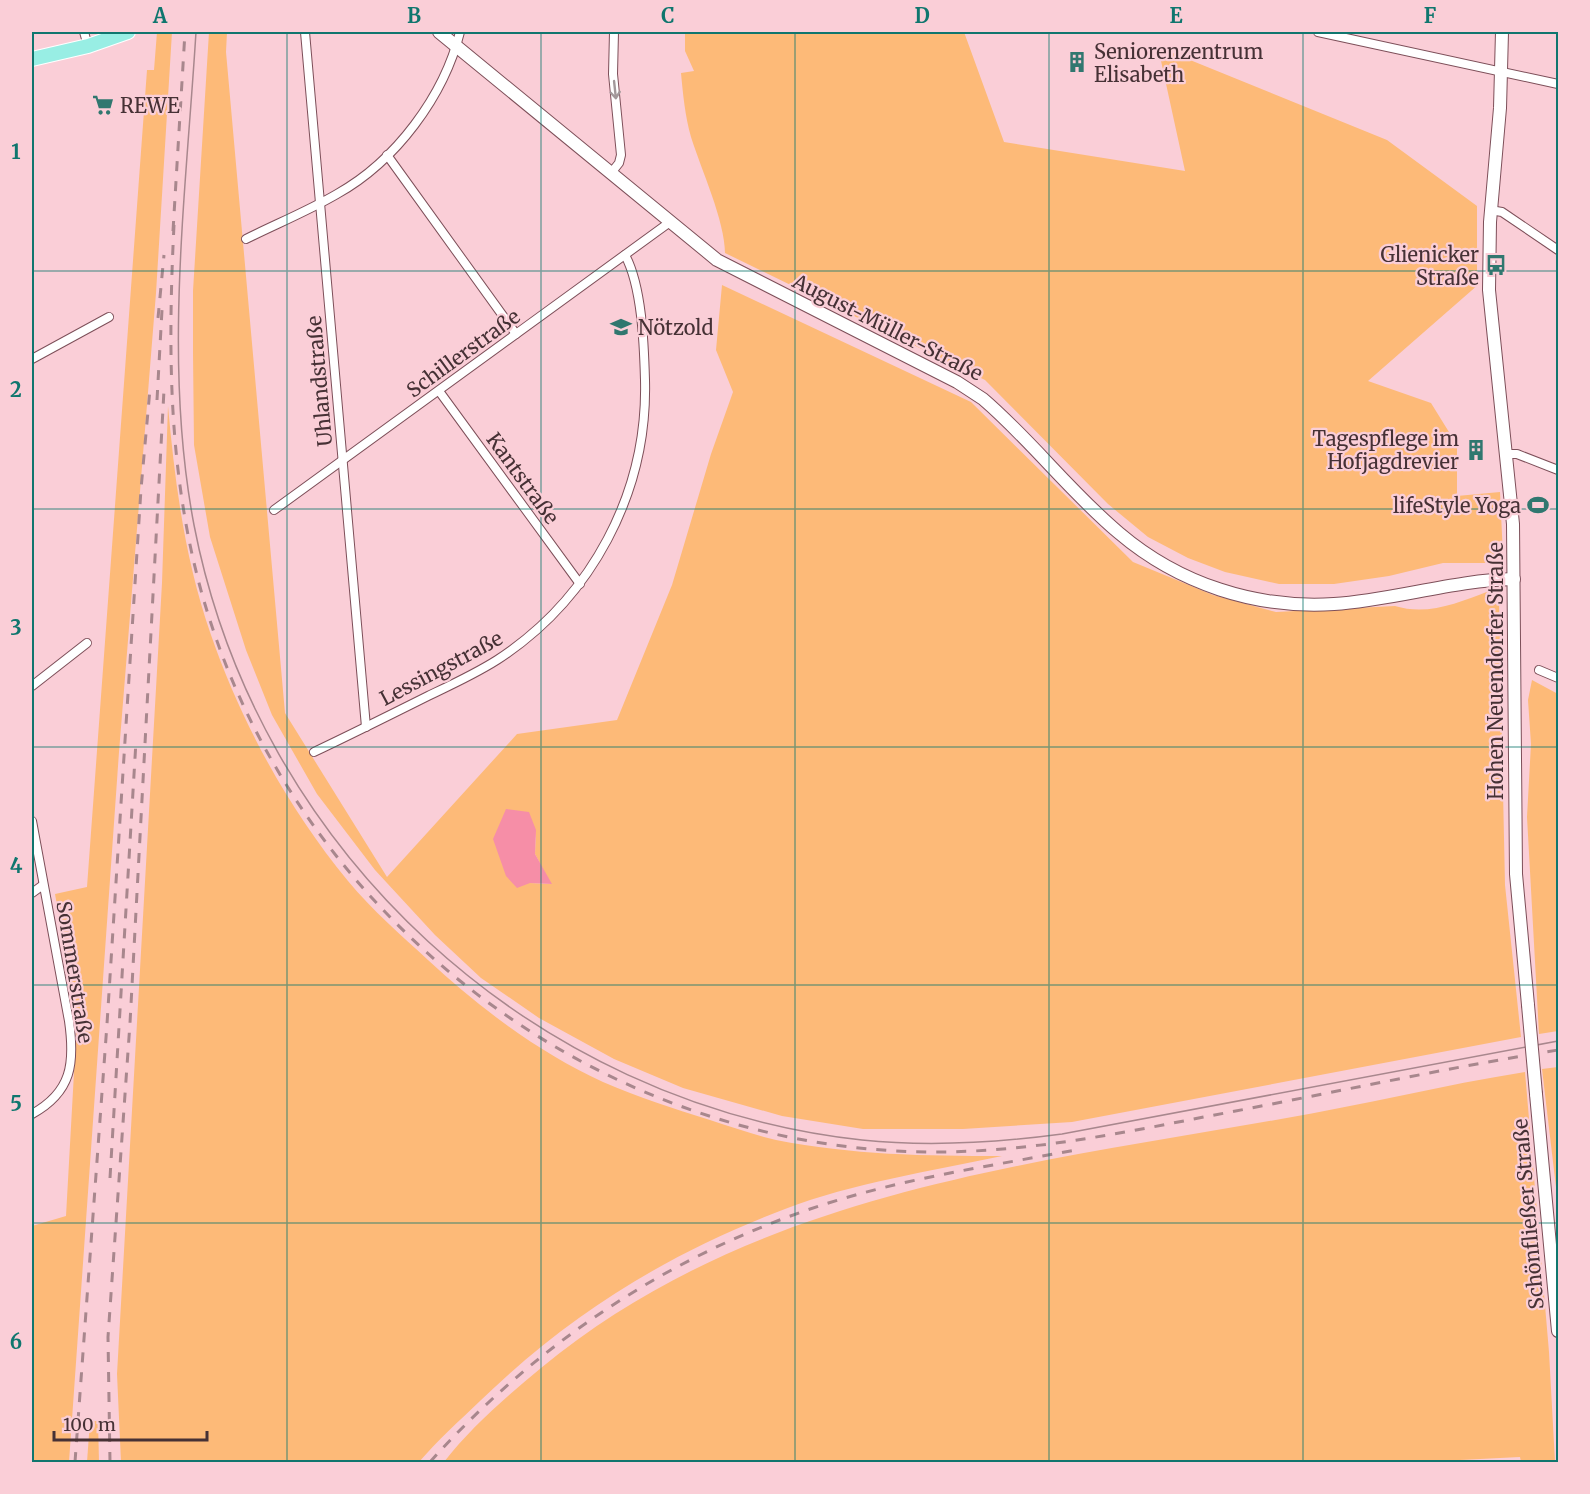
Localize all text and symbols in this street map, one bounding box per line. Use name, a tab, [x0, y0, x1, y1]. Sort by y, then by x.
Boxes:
text: A	[152, 3, 168, 28]
text: B	[407, 3, 421, 28]
text: C	[661, 3, 675, 28]
text: D	[914, 3, 930, 28]
text: E	[1169, 3, 1183, 28]
text: F	[1424, 3, 1437, 28]
place label: Seniorenzentrum Elisabeth	[1094, 39, 1263, 87]
building icon: Seniorenzentrum Elisabeth	[1065, 50, 1089, 74]
one-way arrow	[609, 79, 620, 99]
supermarket icon: REWE	[91, 93, 115, 117]
place label: REWE	[120, 93, 180, 118]
text: 1	[11, 139, 21, 164]
place label: Glienicker Straße	[1380, 242, 1479, 290]
bus stop icon: Glienicker Straße	[1484, 253, 1508, 277]
street label: August-Müller-Straße	[788, 268, 987, 386]
street label: Schillerstraße	[401, 303, 525, 403]
street label: Uhlandstraße	[301, 315, 337, 447]
school or university icon: Nötzold	[609, 315, 633, 339]
place label: Nötzold	[638, 315, 713, 340]
text: 2	[10, 377, 22, 402]
place label: Tagespflege im Hofjagdrevier	[1312, 426, 1459, 474]
street label: Kantstraße	[481, 427, 565, 529]
building icon: Tagespflege im Hofjagdrevier	[1464, 438, 1488, 462]
place label: lifeStyle Yoga	[1393, 493, 1521, 518]
sports icon: lifeStyle Yoga	[1526, 493, 1550, 517]
street label: Hohen Neuendorfer Straße	[1483, 542, 1508, 800]
text: 3	[10, 615, 22, 640]
street label: Lessingstraße	[375, 625, 507, 711]
text: 4	[10, 853, 23, 878]
street label: Sommerstraße	[51, 899, 99, 1045]
text: 5	[10, 1091, 22, 1116]
street label: Schönfließer Straße	[1507, 1118, 1549, 1310]
text: 6	[10, 1329, 22, 1354]
scale bar	[54, 1404, 207, 1442]
text: 100 m	[63, 1413, 116, 1436]

